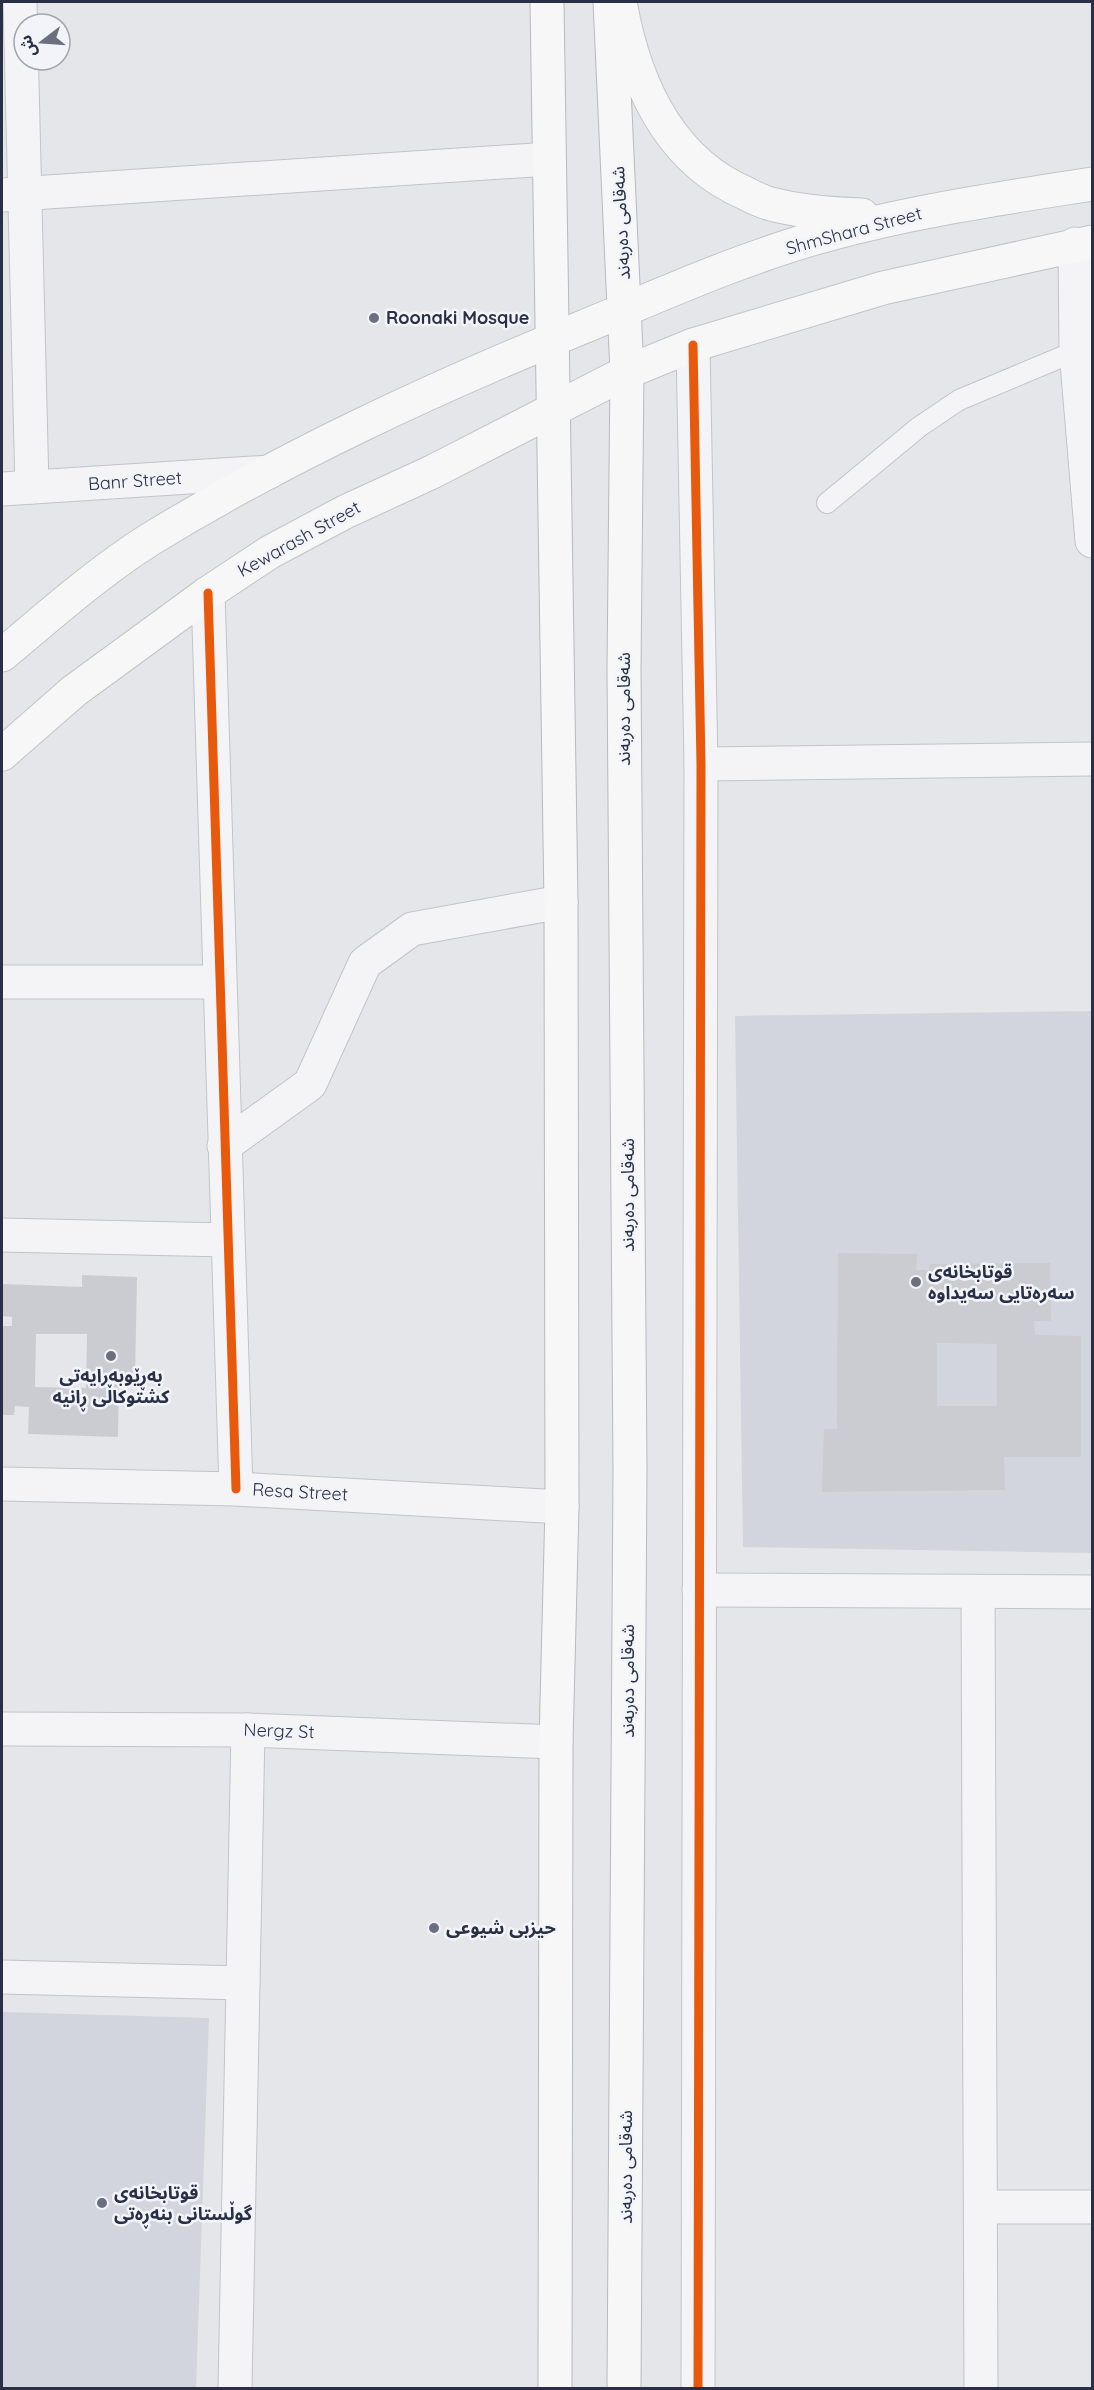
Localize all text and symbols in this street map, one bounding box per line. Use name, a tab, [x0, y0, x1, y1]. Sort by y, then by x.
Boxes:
north arrow	[12, 12, 72, 72]
text: ش	[15, 33, 40, 60]
street label: شەقامی دەربەند	[606, 166, 635, 280]
street label: ShmShara Street	[783, 201, 924, 260]
place label: Roonaki Mosque	[386, 306, 529, 329]
marker: Roonaki Mosque	[367, 311, 381, 325]
street label: Banr Street	[87, 466, 183, 495]
street label: Kewarash Street	[233, 495, 364, 582]
street label: شەقامی دەربەند	[612, 652, 635, 766]
street label: شەقامی دەربەند	[616, 1138, 639, 1252]
place label: قوتابخانەی سەرەتایی سەیداوە	[928, 1260, 1075, 1304]
marker: قوتابخانەی سەرەتایی سەیداوە	[909, 1275, 923, 1289]
marker: بەڕێوبەرایەتی کشتوکاڵی ڕانیە	[104, 1349, 118, 1363]
place label: بەڕێوبەرایەتی کشتوکاڵی ڕانیە	[53, 1364, 170, 1412]
street label: Resa Street	[252, 1478, 348, 1505]
street label: شەقامی دەربەند	[616, 1624, 639, 1738]
street label: Nergz St	[243, 1718, 315, 1743]
place label: حیزبی شیوعی	[446, 1916, 556, 1939]
marker: حیزبی شیوعی	[427, 1921, 441, 1935]
street label: شەقامی دەربەند	[614, 2110, 637, 2224]
place label: قوتابخانه‌ی گوڵستانی بنه‌ڕه‌تی	[114, 2181, 253, 2229]
marker: قوتابخانه‌ی گوڵستانی بنه‌ڕه‌تی	[95, 2196, 109, 2210]

